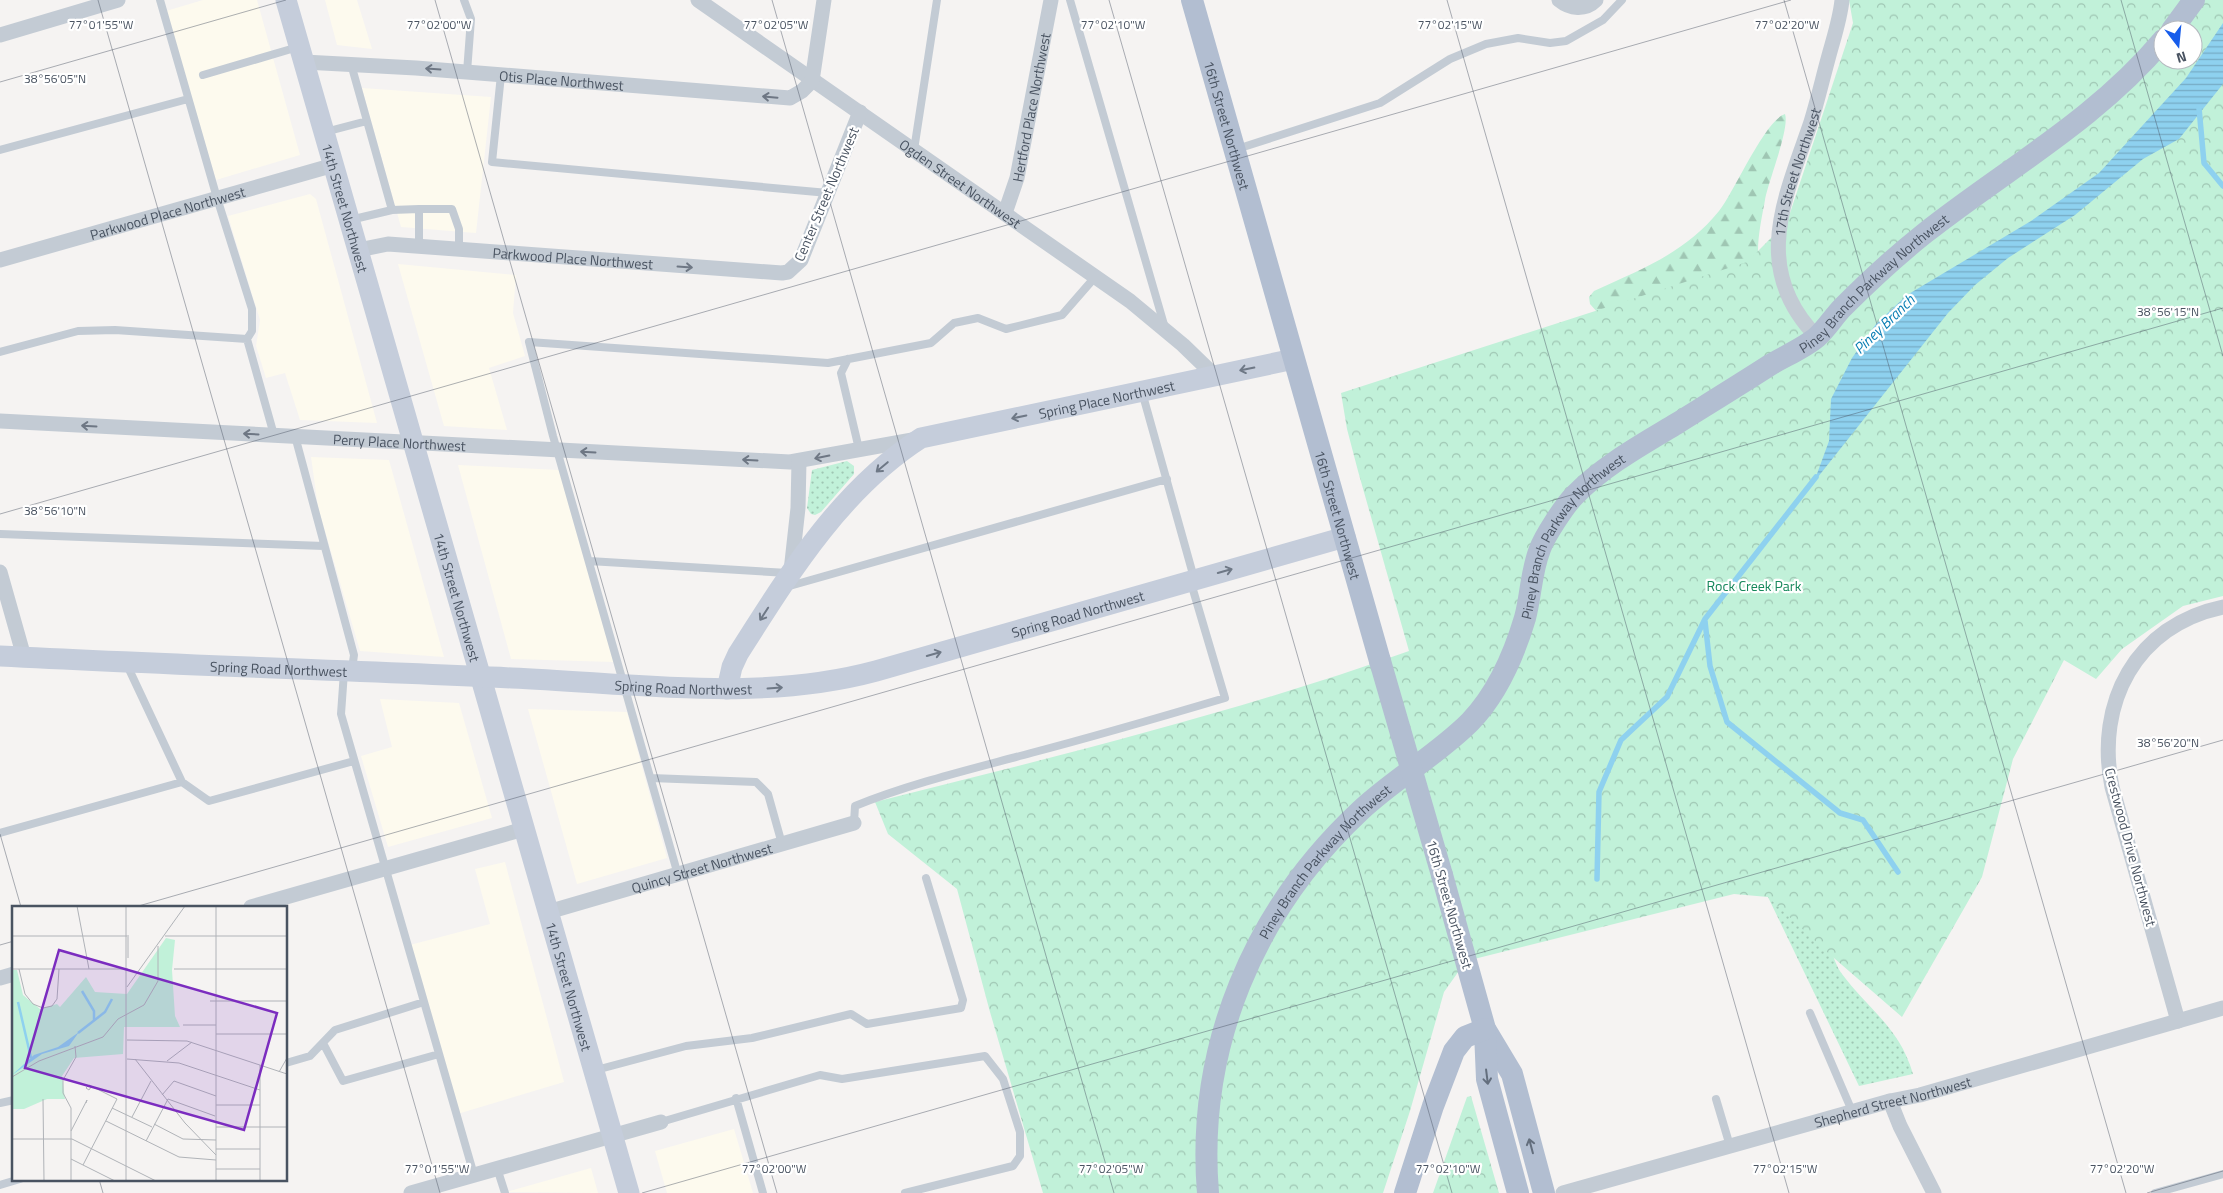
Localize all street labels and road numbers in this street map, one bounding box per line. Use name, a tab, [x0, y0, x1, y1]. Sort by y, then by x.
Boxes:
street label: Hertford Place Northwest	[1006, 31, 1055, 184]
street label: 16th Street Northwest	[1199, 58, 1256, 192]
street label: Otis Place Northwest	[498, 64, 624, 95]
street label: 17th Street Northwest	[1768, 105, 1825, 238]
street label: Center Street Northwest	[788, 123, 864, 264]
street label: Ogden Street Northwest	[895, 133, 1026, 233]
street label: 14th Street Northwest	[317, 140, 374, 275]
street label: Parkwood Place Northwest	[87, 180, 248, 244]
street label: Piney Branch Parkway Northwest	[1793, 211, 1953, 353]
street label: Parkwood Place Northwest	[492, 241, 654, 274]
street label: Spring Place Northwest	[1037, 374, 1177, 423]
street label: Perry Place Northwest	[333, 428, 466, 456]
street label: 16th Street Northwest	[1310, 447, 1367, 582]
street label: Piney Branch Parkway Northwest	[1515, 448, 1629, 621]
street label: 14th Street Northwest	[429, 530, 486, 664]
street label: Spring Road Northwest	[1009, 584, 1147, 642]
street label: Spring Road Northwest	[210, 655, 348, 681]
street label: Spring Road Northwest	[614, 674, 752, 699]
street label: Crestwood Drive Northwest	[2100, 765, 2162, 929]
street label: Piney Branch Parkway Northwest	[1253, 779, 1395, 942]
street label: Quincy Street Northwest	[629, 837, 775, 898]
street label: 16th Street Northwest	[1422, 837, 1479, 971]
street label: 14th Street Northwest	[541, 919, 598, 1053]
street label: Shepherd Street Northwest	[1812, 1070, 1974, 1132]

